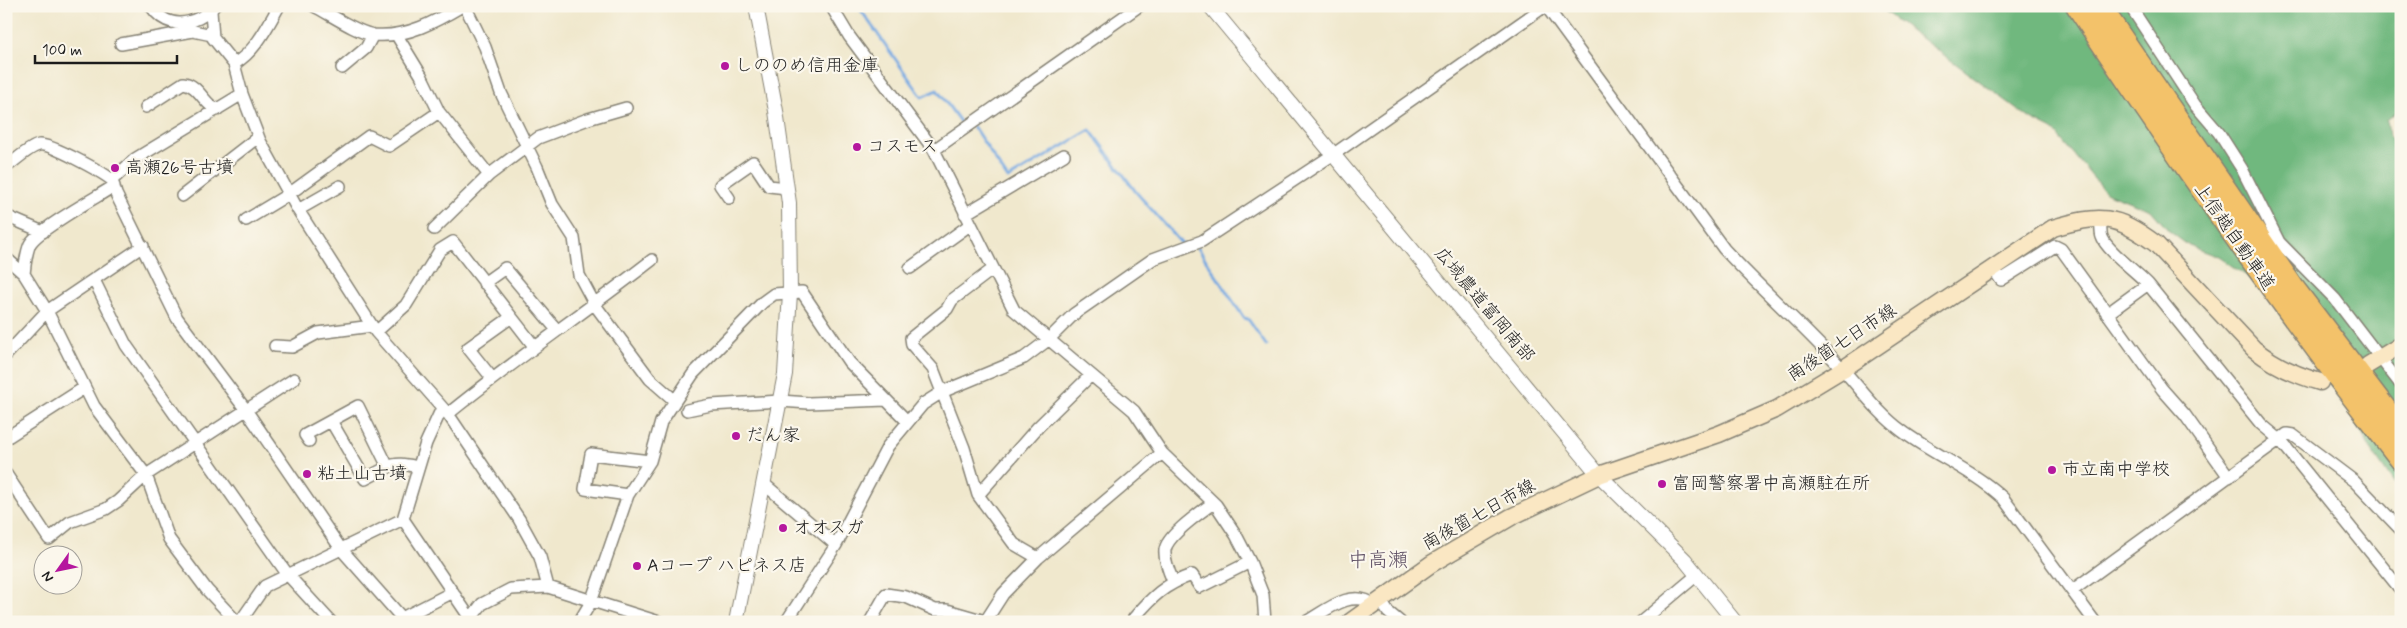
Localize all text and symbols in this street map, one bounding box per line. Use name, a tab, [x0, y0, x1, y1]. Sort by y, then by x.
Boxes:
scale bar	[35, 32, 178, 64]
text: 100 m	[42, 41, 82, 61]
place label: しののめ信用金庫	[735, 54, 879, 78]
marker: しののめ信用金庫	[719, 60, 731, 72]
place label: コスモス	[867, 135, 938, 159]
marker: コスモス	[851, 141, 863, 153]
place label: 高瀬26号古墳	[125, 156, 234, 180]
marker: 高瀬26号古墳	[109, 162, 121, 174]
street label: 上信越自動車道	[2188, 179, 2280, 295]
street label: 広域農道富岡南部	[1429, 242, 1539, 368]
street label: 南後箇七日市線	[1783, 299, 1901, 387]
place label: だん家	[746, 424, 800, 448]
marker: だん家	[730, 430, 742, 442]
place label: 市立南中学校	[2062, 458, 2170, 482]
place label: 粘土山古墳	[317, 462, 407, 486]
marker: 市立南中学校	[2046, 464, 2058, 476]
marker: 粘土山古墳	[301, 468, 313, 480]
place label: 富岡警察署中高瀬駐在所	[1672, 472, 1870, 496]
street label: 南後箇七日市線	[1418, 474, 1540, 556]
marker: 富岡警察署中高瀬駐在所	[1656, 478, 1668, 490]
place label: オオスガ	[793, 516, 864, 540]
marker: オオスガ	[777, 522, 789, 534]
north arrow	[32, 546, 82, 596]
district label: 中高瀬	[1348, 547, 1408, 574]
place label: Aコープ ハピネス店	[647, 554, 807, 578]
marker: Aコープ ハピネス店	[631, 560, 643, 572]
text: N	[38, 568, 58, 585]

